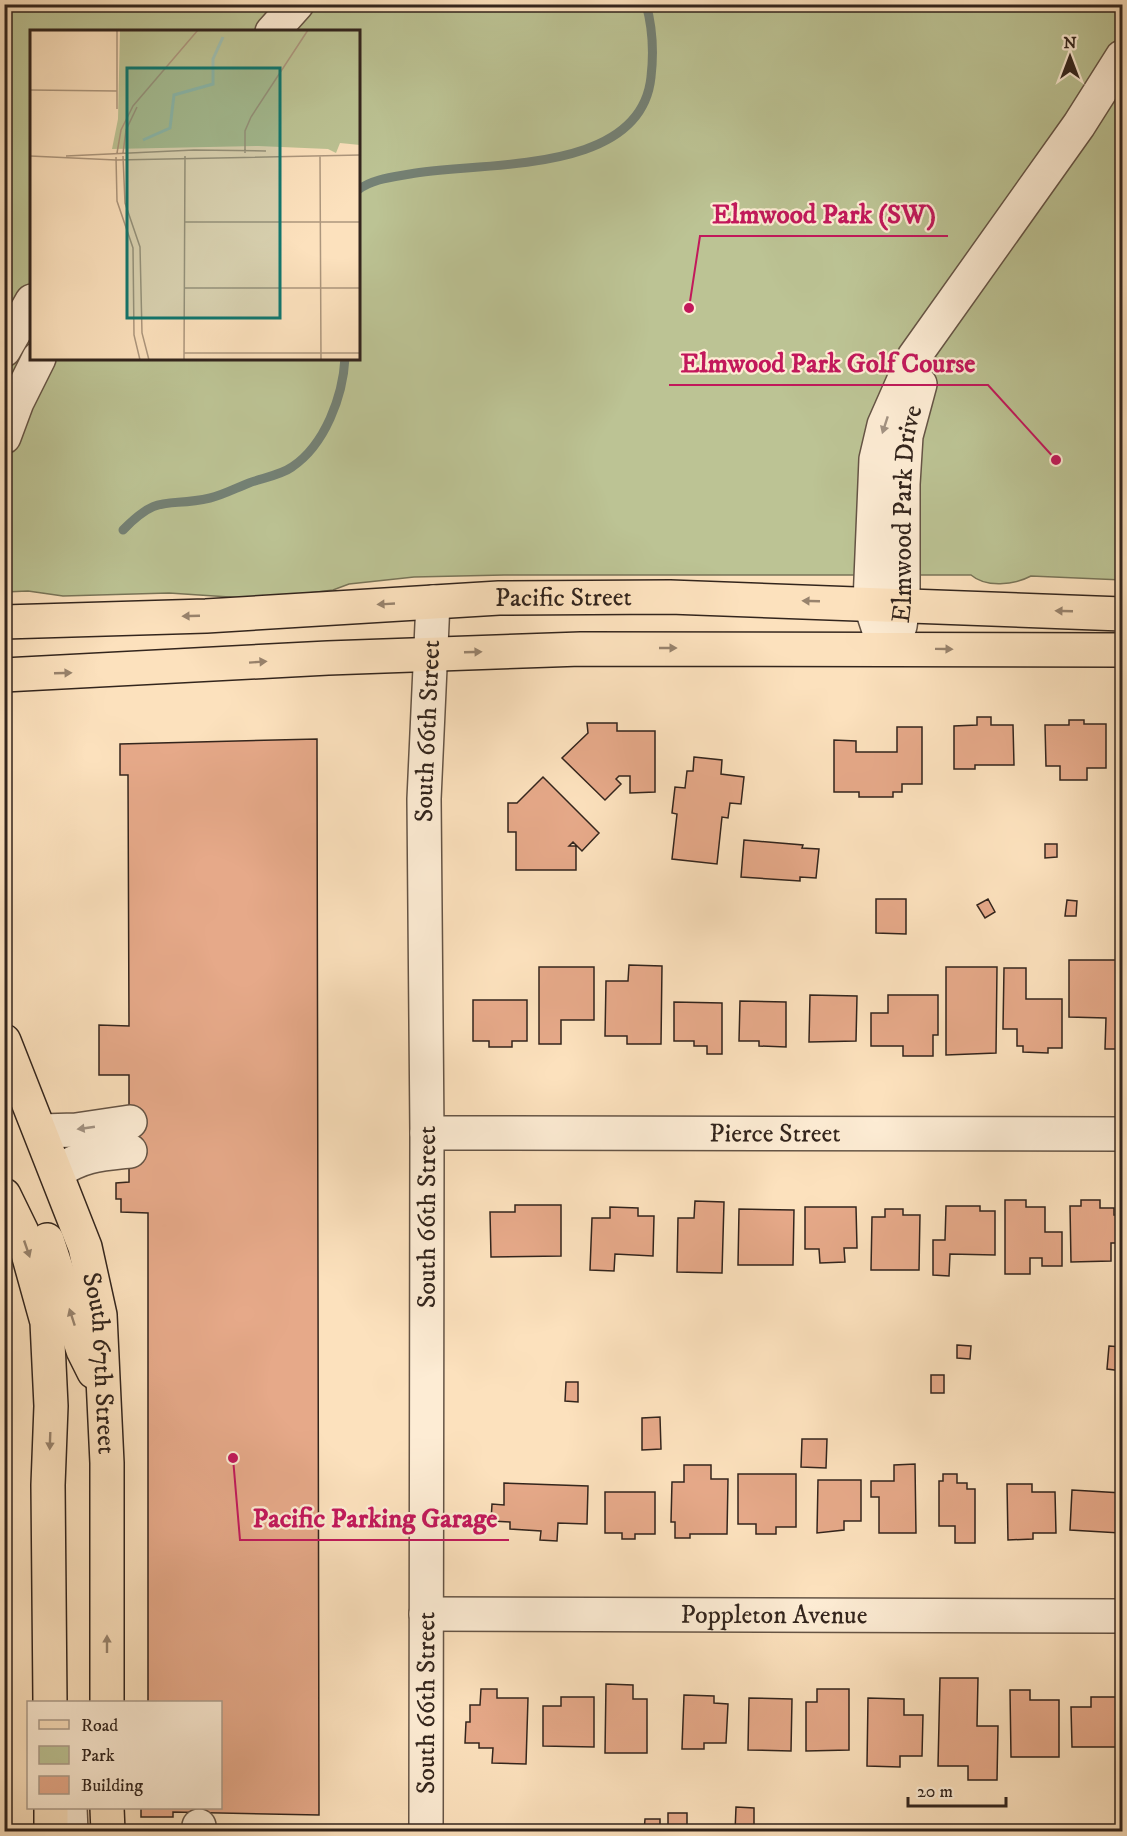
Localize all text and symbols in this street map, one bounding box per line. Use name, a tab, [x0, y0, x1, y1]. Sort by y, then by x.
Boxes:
north arrow	[1040, 27, 1100, 87]
inset map	[30, 30, 360, 360]
text: N	[1063, 33, 1077, 53]
callout: Elmwood Park (SW)	[700, 191, 948, 236]
text: Elmwood Park (SW)	[712, 198, 936, 232]
callout: Elmwood Park Golf Course	[669, 340, 988, 385]
text: Elmwood Park Golf Course	[680, 347, 976, 381]
street label: Elmwood Park Drive	[884, 401, 930, 625]
one-way arrow	[880, 416, 889, 434]
street label: Pacific Street	[495, 581, 632, 615]
one-way arrow	[802, 597, 821, 606]
one-way arrow	[376, 599, 395, 608]
one-way arrow	[1055, 606, 1074, 616]
one-way arrow	[181, 611, 200, 621]
street label: South 66th Street	[407, 639, 448, 822]
one-way arrow	[659, 643, 678, 653]
one-way arrow	[934, 644, 953, 654]
one-way arrow	[464, 647, 483, 657]
one-way arrow	[248, 658, 267, 667]
one-way arrow	[53, 669, 72, 678]
street label: Pierce Street	[709, 1117, 841, 1150]
one-way arrow	[76, 1124, 95, 1133]
street label: South 66th Street	[410, 1126, 444, 1308]
one-way arrow	[23, 1240, 33, 1258]
street label: South 67th Street	[75, 1269, 123, 1455]
one-way arrow	[67, 1307, 77, 1325]
one-way arrow	[45, 1432, 54, 1451]
callout: Pacific Parking Garage	[240, 1495, 509, 1540]
text: Pacific Parking Garage	[252, 1502, 498, 1536]
street label: Poppleton Avenue	[680, 1598, 868, 1632]
street label: South 66th Street	[410, 1612, 443, 1794]
one-way arrow	[102, 1634, 112, 1653]
legend	[27, 1701, 222, 1809]
text: Road	[81, 1715, 118, 1737]
text: Park	[81, 1745, 115, 1767]
scale bar	[908, 1770, 1006, 1808]
text: Building	[81, 1775, 143, 1797]
text: 20 m	[917, 1781, 953, 1803]

